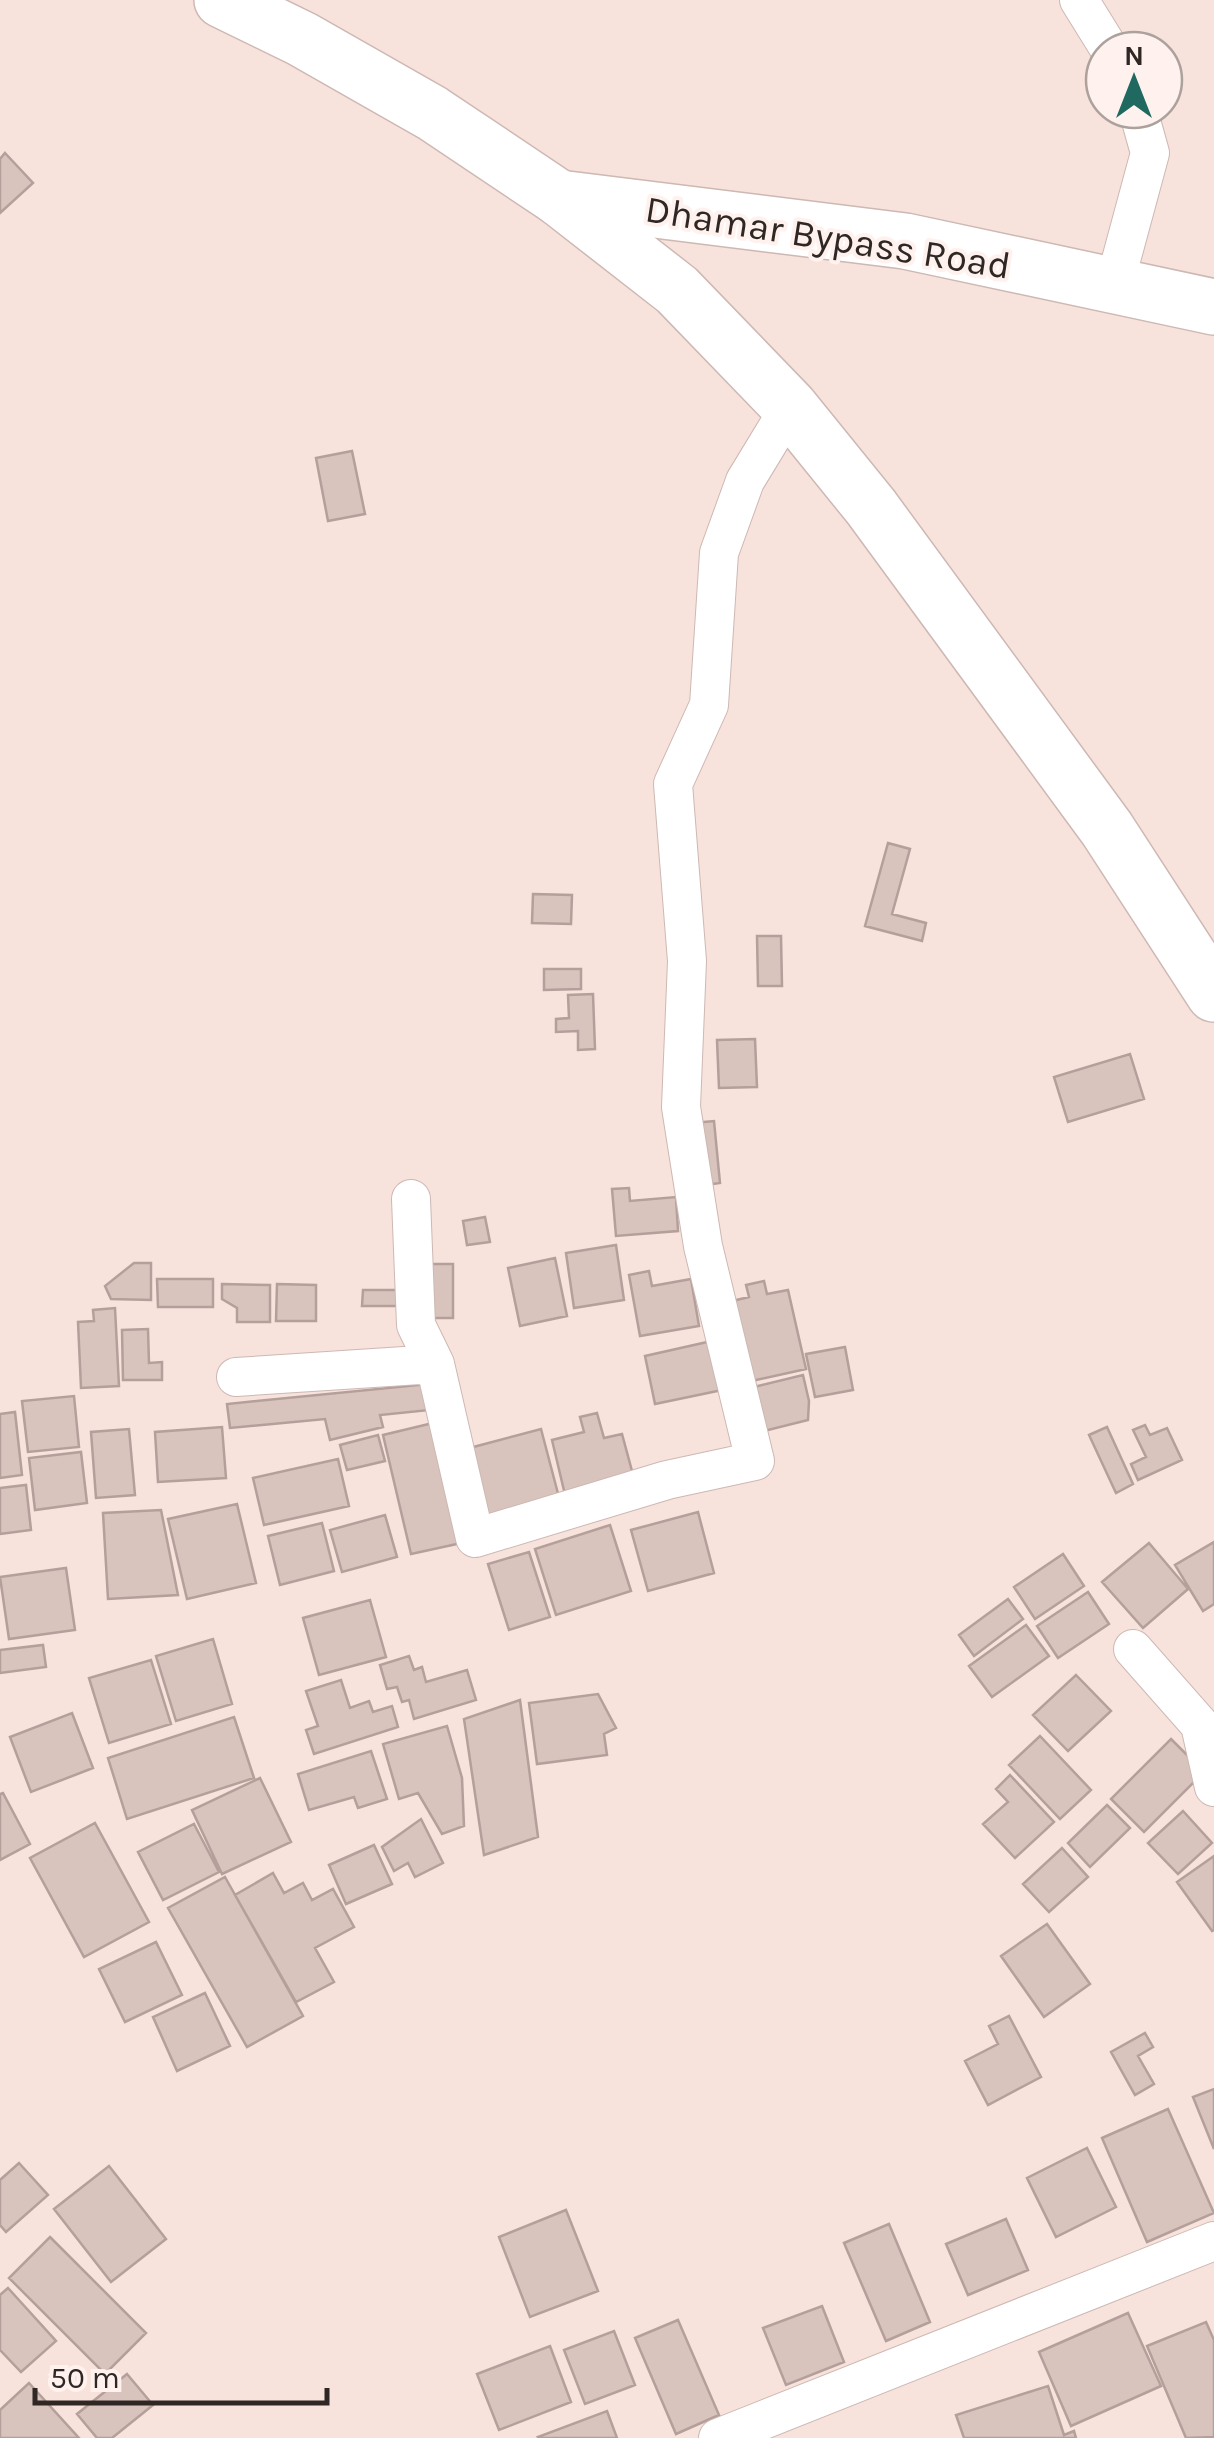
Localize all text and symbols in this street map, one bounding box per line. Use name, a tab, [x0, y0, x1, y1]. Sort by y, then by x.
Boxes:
north arrow	[1084, 30, 1184, 130]
text: N	[1124, 39, 1144, 72]
street label: Dhamar Bypass Road	[642, 186, 1014, 289]
scale bar	[35, 2343, 328, 2405]
text: 50 m	[50, 2360, 120, 2396]

